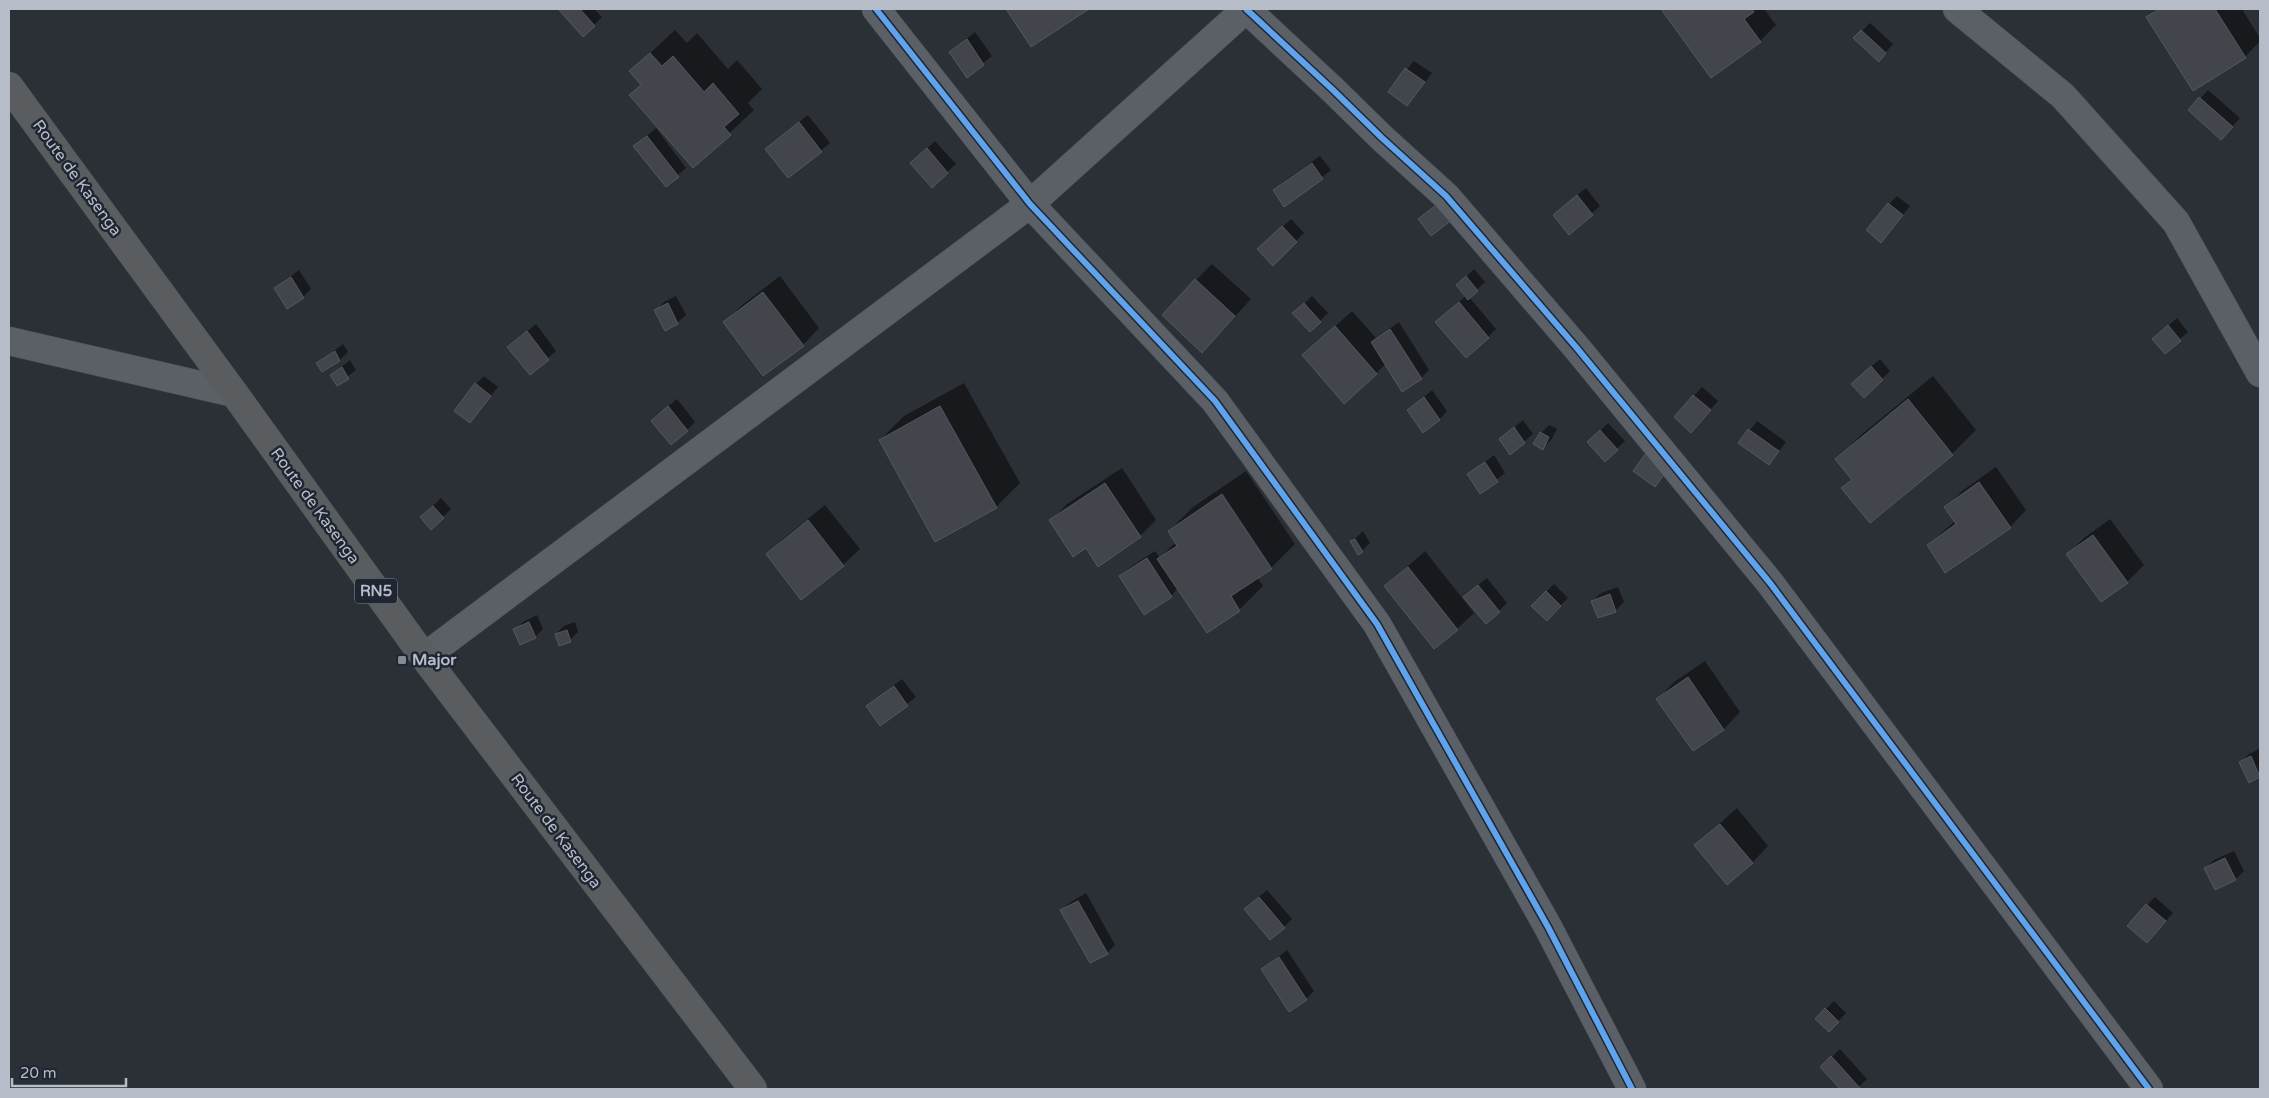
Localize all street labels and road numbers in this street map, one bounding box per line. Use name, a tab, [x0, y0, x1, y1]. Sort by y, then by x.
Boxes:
street label: Route de Kasenga	[28, 116, 126, 240]
street label: Route de Kasenga	[266, 444, 364, 568]
road number: RN5	[355, 578, 397, 604]
street label: Route de Kasenga	[506, 770, 606, 892]

